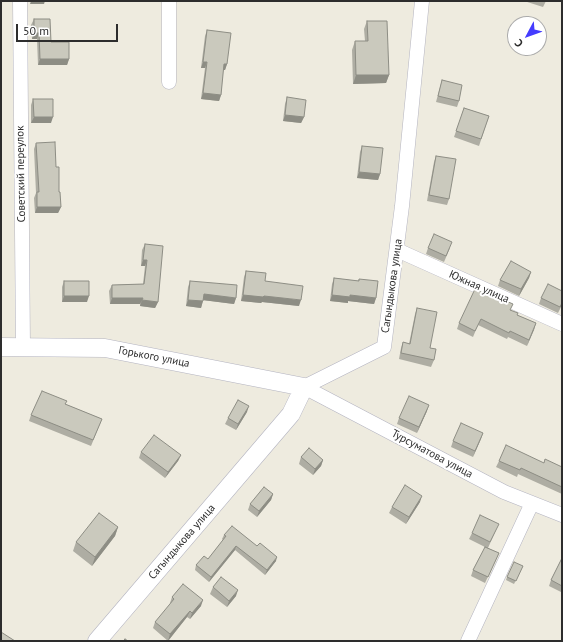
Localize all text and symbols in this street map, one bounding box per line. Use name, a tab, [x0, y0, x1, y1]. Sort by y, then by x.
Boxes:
scale bar	[18, 16, 120, 42]
north arrow	[507, 16, 547, 56]
text: 50 m	[23, 23, 49, 38]
text: С	[511, 36, 526, 50]
street label: Советский переулок	[14, 126, 28, 222]
street label: Сагындыкова улица	[379, 238, 405, 334]
street label: Южная улица	[447, 268, 511, 306]
street label: Горького улица	[117, 344, 191, 370]
street label: Турсуматова улица	[389, 427, 475, 481]
street label: Сагындыкова улица	[146, 502, 218, 582]

